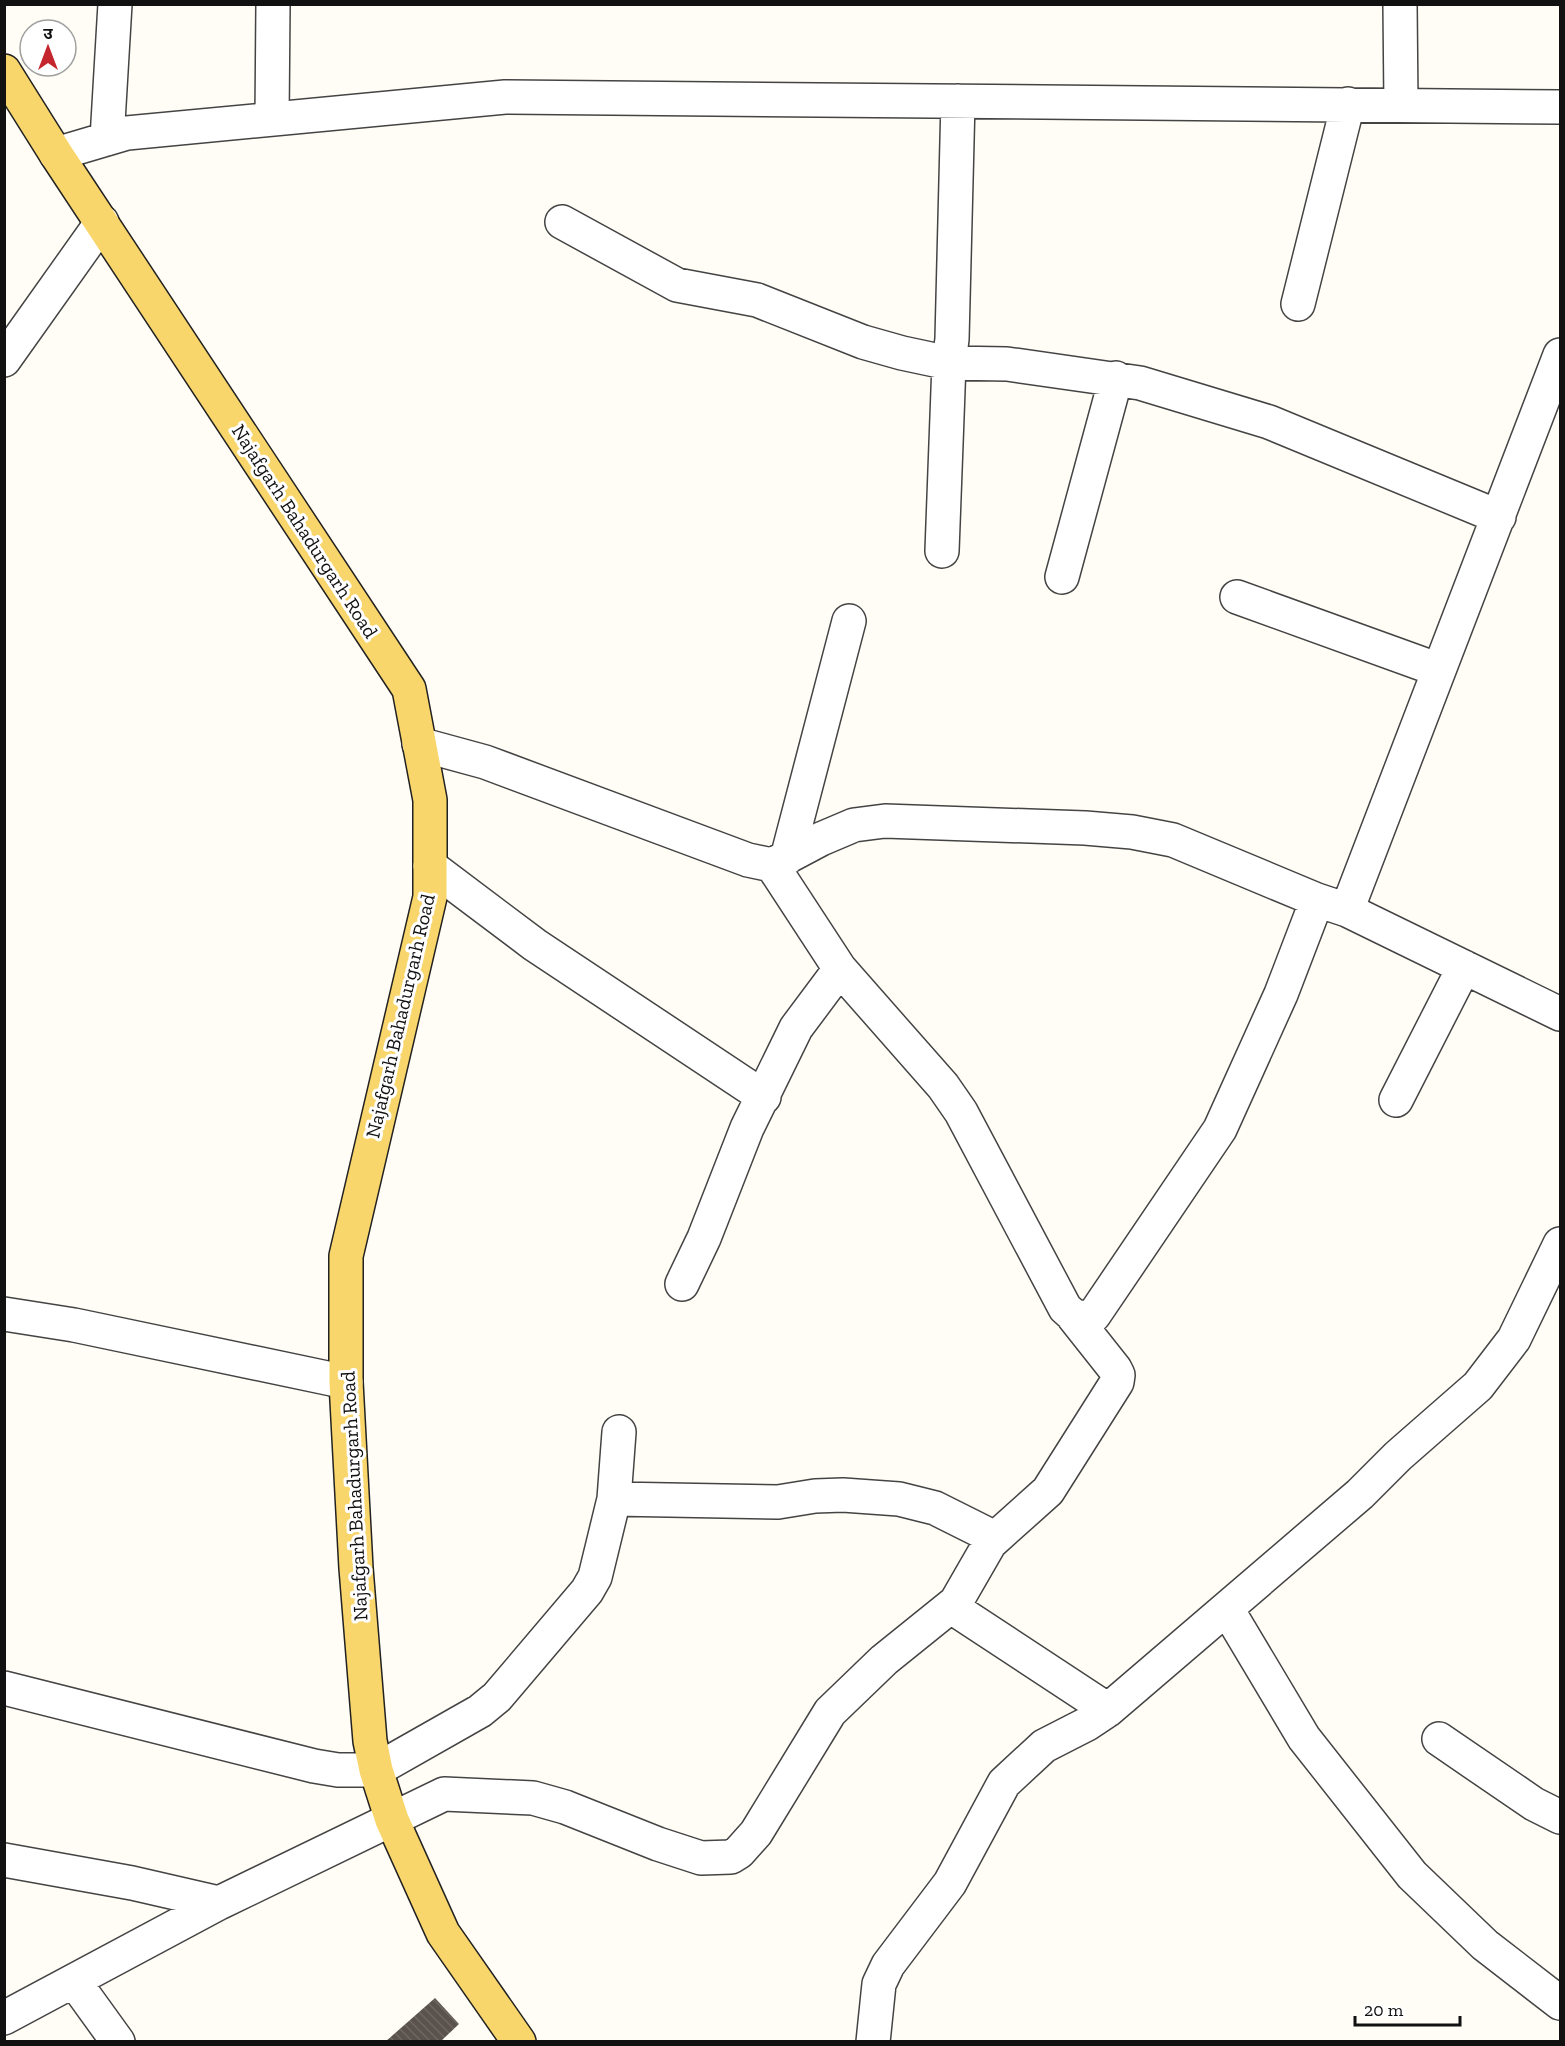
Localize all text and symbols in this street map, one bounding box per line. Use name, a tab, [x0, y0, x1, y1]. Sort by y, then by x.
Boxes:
north arrow	[18, 18, 78, 78]
text: उ	[43, 24, 53, 43]
street label: Najafgarh Bahadurgarh Road	[227, 420, 383, 642]
street label: Najafgarh Bahadurgarh Road	[360, 892, 440, 1140]
street label: Najafgarh Bahadurgarh Road	[335, 1371, 373, 1621]
scale bar	[1355, 1989, 1460, 2027]
text: 20 m	[1364, 1999, 1404, 2021]

